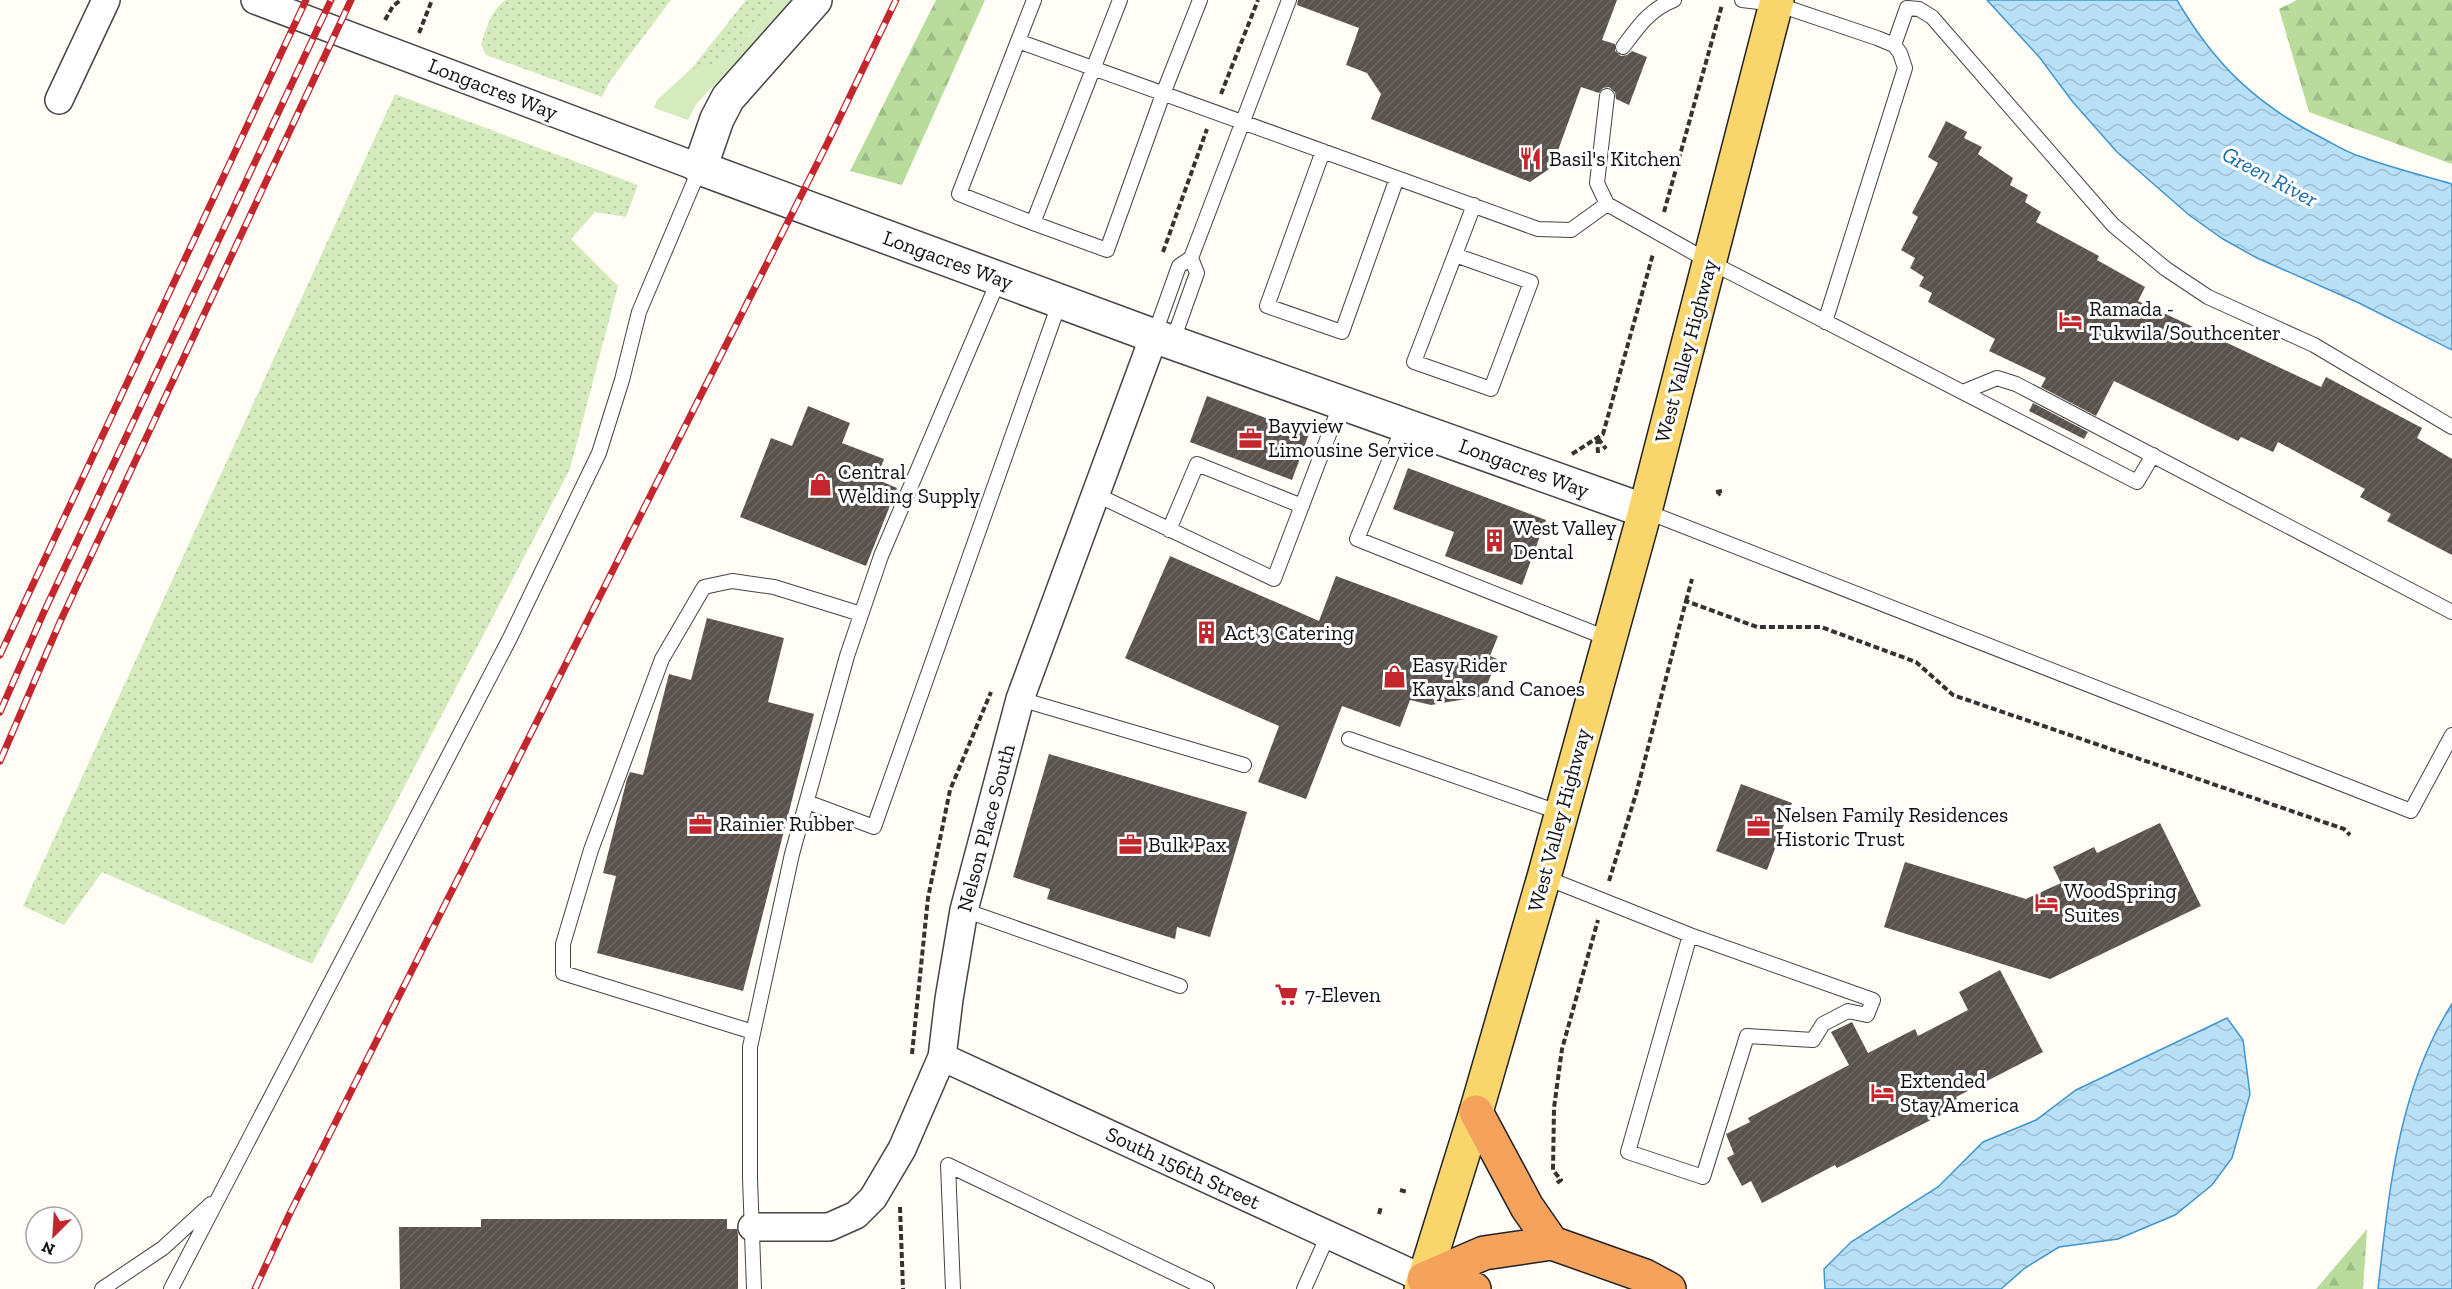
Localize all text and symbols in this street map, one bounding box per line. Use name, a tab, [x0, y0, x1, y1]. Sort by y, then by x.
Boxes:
street label: Longacres Way	[425, 52, 562, 125]
water label: Green River	[2218, 140, 2322, 213]
restaurant icon: Basil's Kitchen	[1518, 146, 1544, 172]
place label: Basil's Kitchen	[1549, 146, 1681, 171]
street label: Longacres Way	[880, 224, 1017, 295]
street label: West Valley Highway	[1649, 256, 1722, 445]
place label: Ramada - Tukwila/Southcenter	[2089, 296, 2281, 345]
hotel icon: Ramada - Tukwila/Southcenter	[2058, 308, 2084, 334]
place label: Bayview Limousine Service	[1268, 413, 1434, 462]
office icon: Bayview Limousine Service	[1237, 425, 1263, 451]
street label: Longacres Way	[1456, 432, 1593, 503]
place label: Central Welding Supply	[838, 459, 980, 508]
shop icon: Central Welding Supply	[807, 471, 833, 497]
place label: West Valley Dental	[1513, 515, 1617, 564]
building icon: West Valley Dental	[1482, 527, 1508, 553]
building icon: Act 3 Catering	[1193, 620, 1219, 646]
place label: Act 3 Catering	[1224, 620, 1355, 645]
place label: Easy Rider Kayaks and Canoes	[1412, 652, 1585, 701]
shop icon: Easy Rider Kayaks and Canoes	[1381, 664, 1407, 690]
street label: West Valley Highway	[1522, 725, 1595, 914]
street label: Nelson Place South	[951, 741, 1020, 915]
place label: Nelsen Family Residences Historic Trust	[1776, 802, 2008, 851]
office icon: Rainier Rubber	[688, 811, 714, 837]
place label: Rainier Rubber	[719, 811, 855, 836]
office icon: Nelsen Family Residences Historic Trust	[1745, 814, 1771, 840]
office icon: Bulk Pax	[1117, 832, 1143, 858]
place label: Bulk Pax	[1148, 832, 1227, 857]
place label: WoodSpring Suites	[2064, 878, 2177, 927]
hotel icon: WoodSpring Suites	[2033, 890, 2059, 916]
supermarket icon: 7-Eleven	[1274, 982, 1300, 1008]
place label: 7-Eleven	[1305, 982, 1381, 1007]
place label: Extended Stay America	[1900, 1068, 2019, 1117]
hotel icon: Extended Stay America	[1869, 1080, 1895, 1106]
street label: South 156th Street	[1102, 1121, 1264, 1214]
north arrow	[24, 1205, 84, 1265]
text: N	[39, 1237, 58, 1259]

